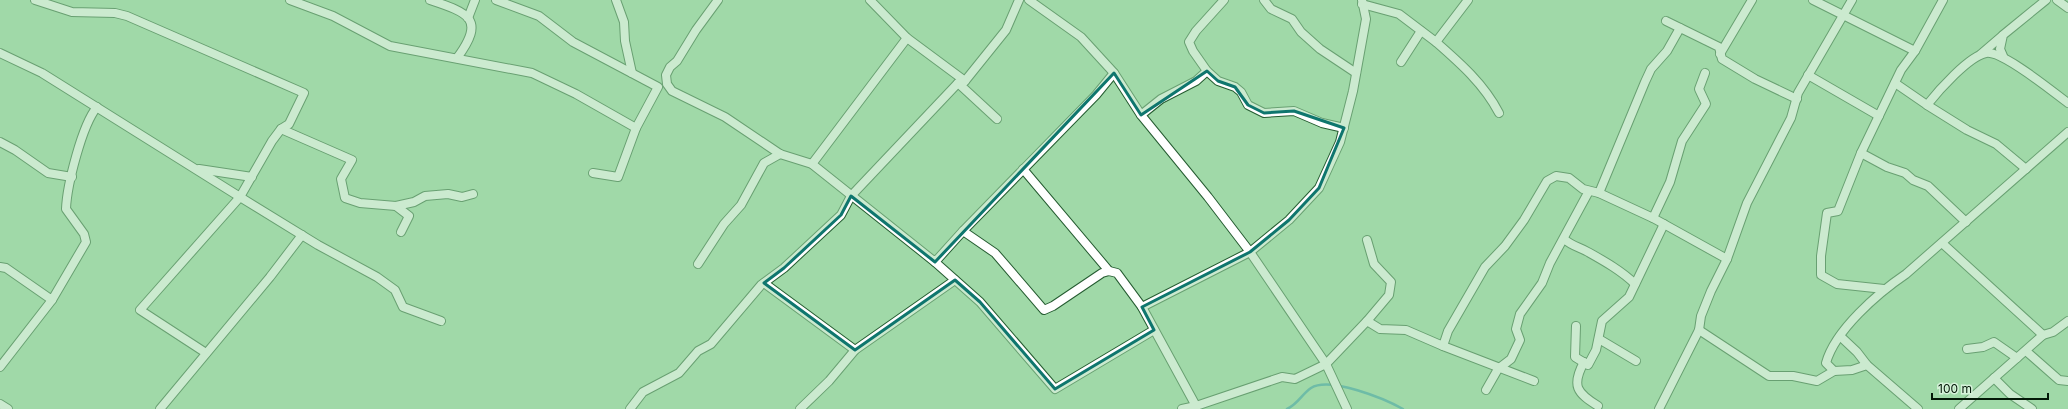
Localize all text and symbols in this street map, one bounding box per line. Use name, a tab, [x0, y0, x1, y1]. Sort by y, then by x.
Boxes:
scale bar	[1932, 375, 2048, 401]
text: 100 m	[1938, 381, 1972, 396]

